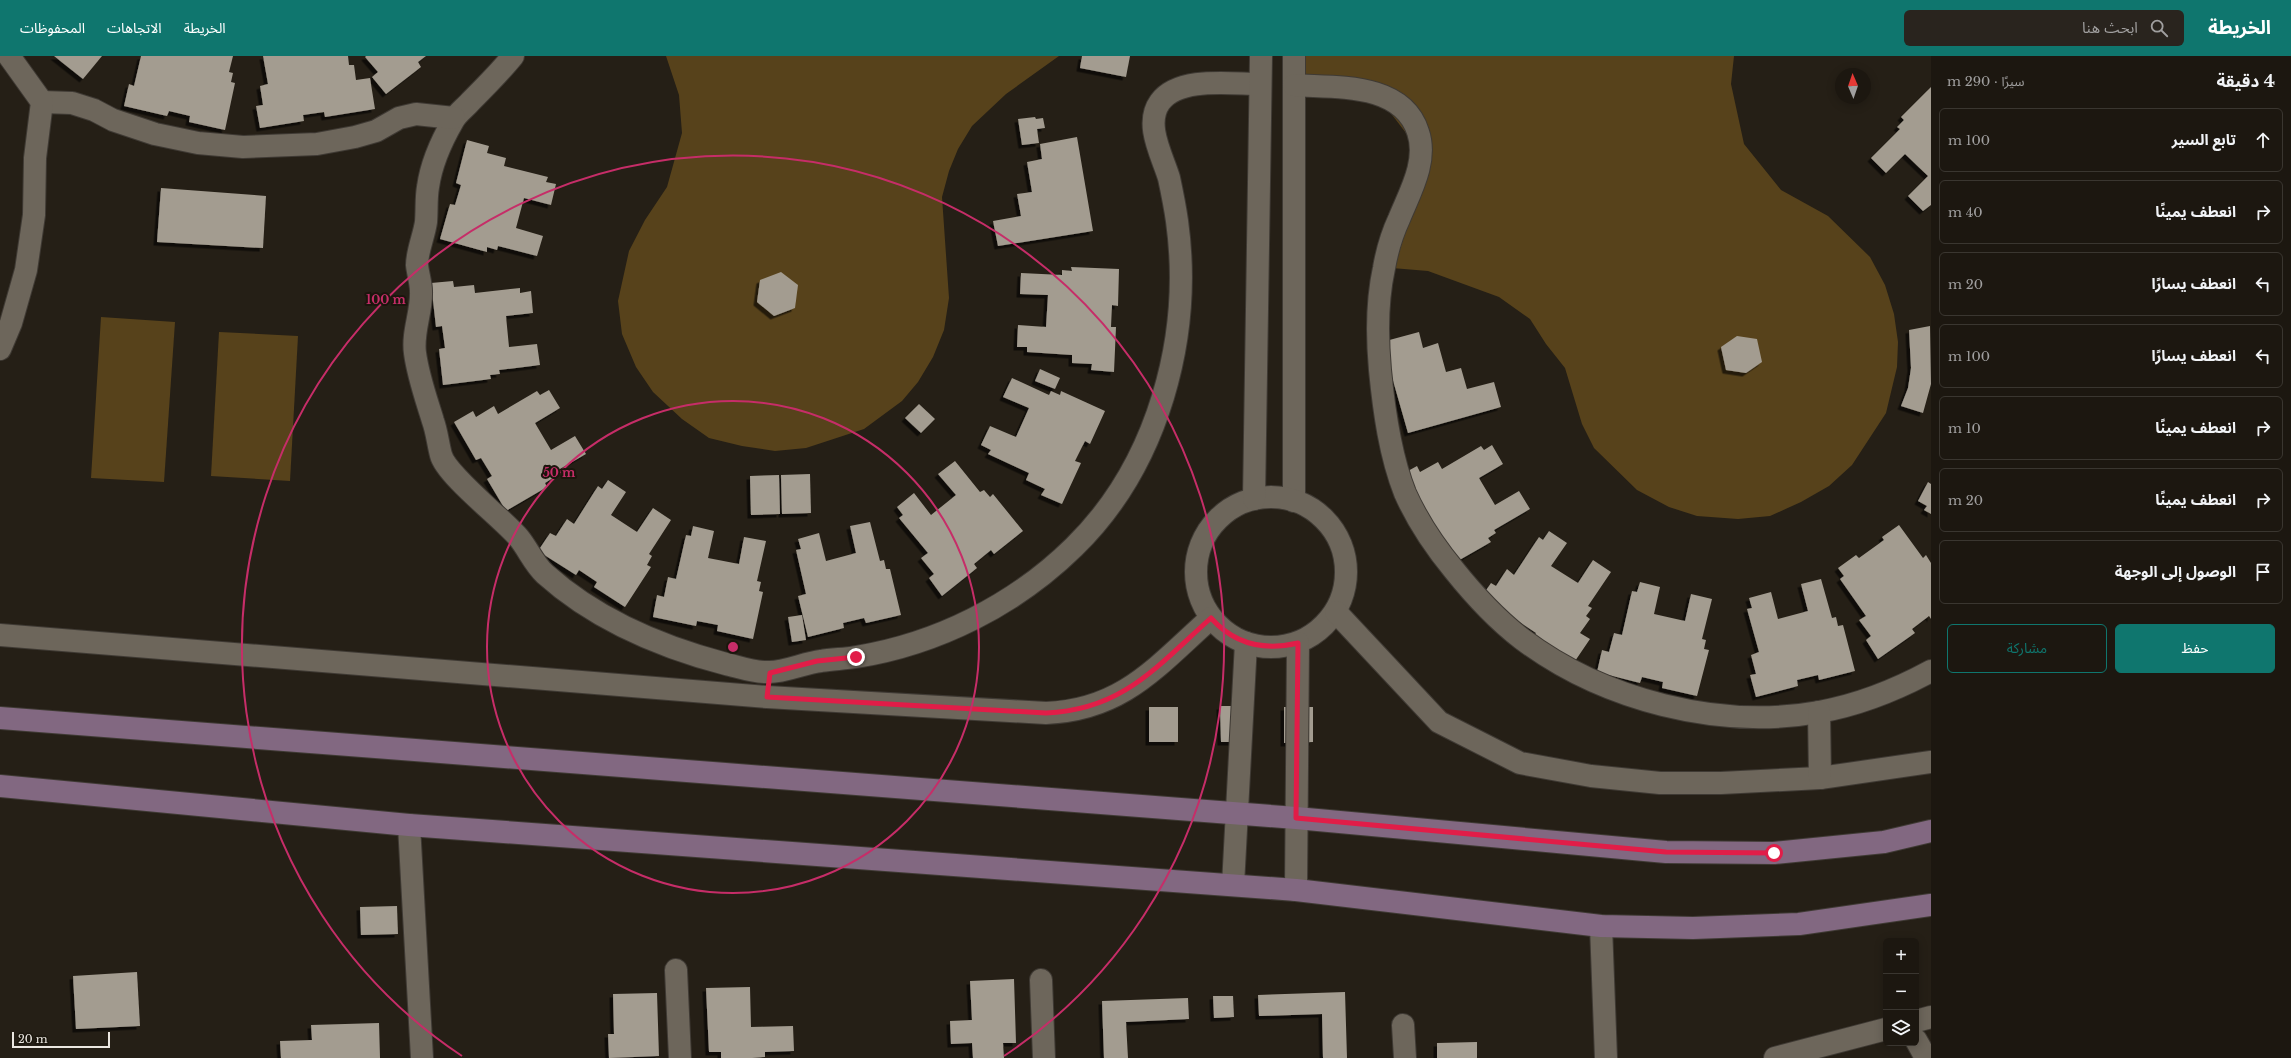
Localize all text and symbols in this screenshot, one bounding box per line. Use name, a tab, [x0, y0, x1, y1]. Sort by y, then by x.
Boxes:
search box	[1904, 10, 2184, 46]
text: الخريطة	[2208, 16, 2271, 39]
icon: search	[2148, 17, 2170, 39]
text: ابحث هنا	[2082, 18, 2138, 37]
text: المحفوظات	[20, 19, 85, 37]
text: الاتجاهات	[107, 19, 162, 37]
text: الخريطة	[184, 19, 226, 37]
north arrow	[1835, 68, 1871, 104]
text: 4 دقيقة	[2216, 71, 2275, 92]
text: سيرًا · 290 m	[1947, 73, 2024, 90]
icon: ahead	[2252, 129, 2274, 151]
text: تابع السير	[2172, 130, 2236, 149]
text: 100 m	[1948, 132, 1990, 149]
icon: right	[2252, 201, 2274, 223]
text: انعطف يمينًا	[2155, 202, 2236, 221]
text: 40 m	[1948, 204, 1983, 221]
icon: left	[2252, 273, 2274, 295]
text: انعطف يسارًا	[2151, 274, 2236, 293]
text: 20 m	[1948, 276, 1983, 293]
text: 100 m	[366, 292, 407, 307]
icon: left	[2252, 345, 2274, 367]
text: انعطف يسارًا	[2151, 346, 2236, 365]
text: 100 m	[1948, 348, 1990, 365]
icon: right	[2252, 417, 2274, 439]
text: انعطف يمينًا	[2155, 418, 2236, 437]
text: 10 m	[1948, 420, 1981, 437]
text: 50 m	[543, 465, 576, 480]
icon: right	[2252, 489, 2274, 511]
text: انعطف يمينًا	[2155, 490, 2236, 509]
text: 20 m	[1948, 492, 1983, 509]
icon: arrive	[2252, 561, 2274, 583]
text: الوصول إلى الوجهة	[2115, 562, 2236, 581]
button: مشاركة	[1947, 624, 2107, 673]
button: حفظ	[2115, 624, 2275, 673]
centre of rings	[726, 640, 740, 654]
route end	[847, 648, 865, 666]
route start	[1765, 844, 1783, 862]
map controls	[1883, 938, 1919, 1046]
button: +	[1883, 938, 1919, 974]
button: −	[1883, 974, 1919, 1010]
button: layers	[1883, 1010, 1919, 1046]
scale bar	[12, 1030, 110, 1049]
text: 20 m	[18, 1032, 48, 1046]

